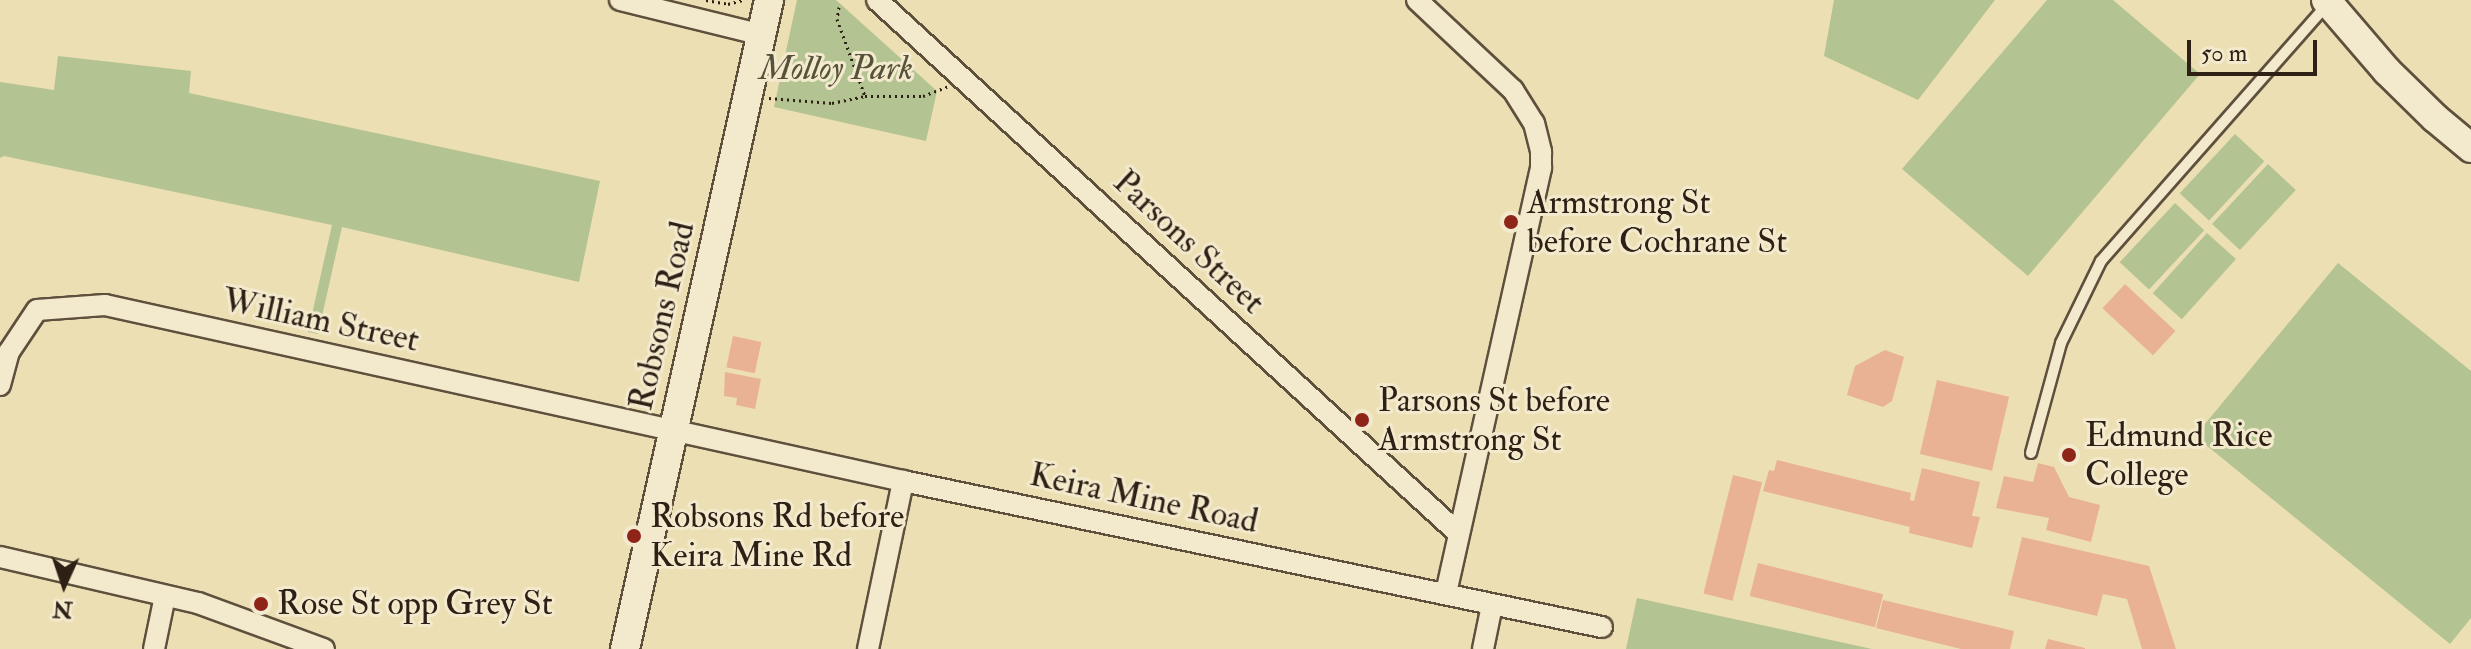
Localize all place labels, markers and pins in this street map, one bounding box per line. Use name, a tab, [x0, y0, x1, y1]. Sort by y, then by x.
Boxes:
place label: Armstrong St before Cochrane St	[1527, 182, 1787, 262]
marker: Armstrong St before Cochrane St	[1502, 213, 1520, 231]
place label: Parsons St before Armstrong St	[1378, 380, 1610, 460]
marker: Parsons St before Armstrong St	[1353, 411, 1371, 429]
place label: Edmund Rice College	[2085, 415, 2272, 494]
marker: Edmund Rice College	[2060, 446, 2078, 464]
place label: Robsons Rd before Keira Mine Rd	[650, 496, 904, 576]
marker: Robsons Rd before Keira Mine Rd	[625, 527, 643, 545]
place label: Rose St opp Grey St	[277, 584, 553, 624]
marker: Rose St opp Grey St	[252, 595, 270, 613]

